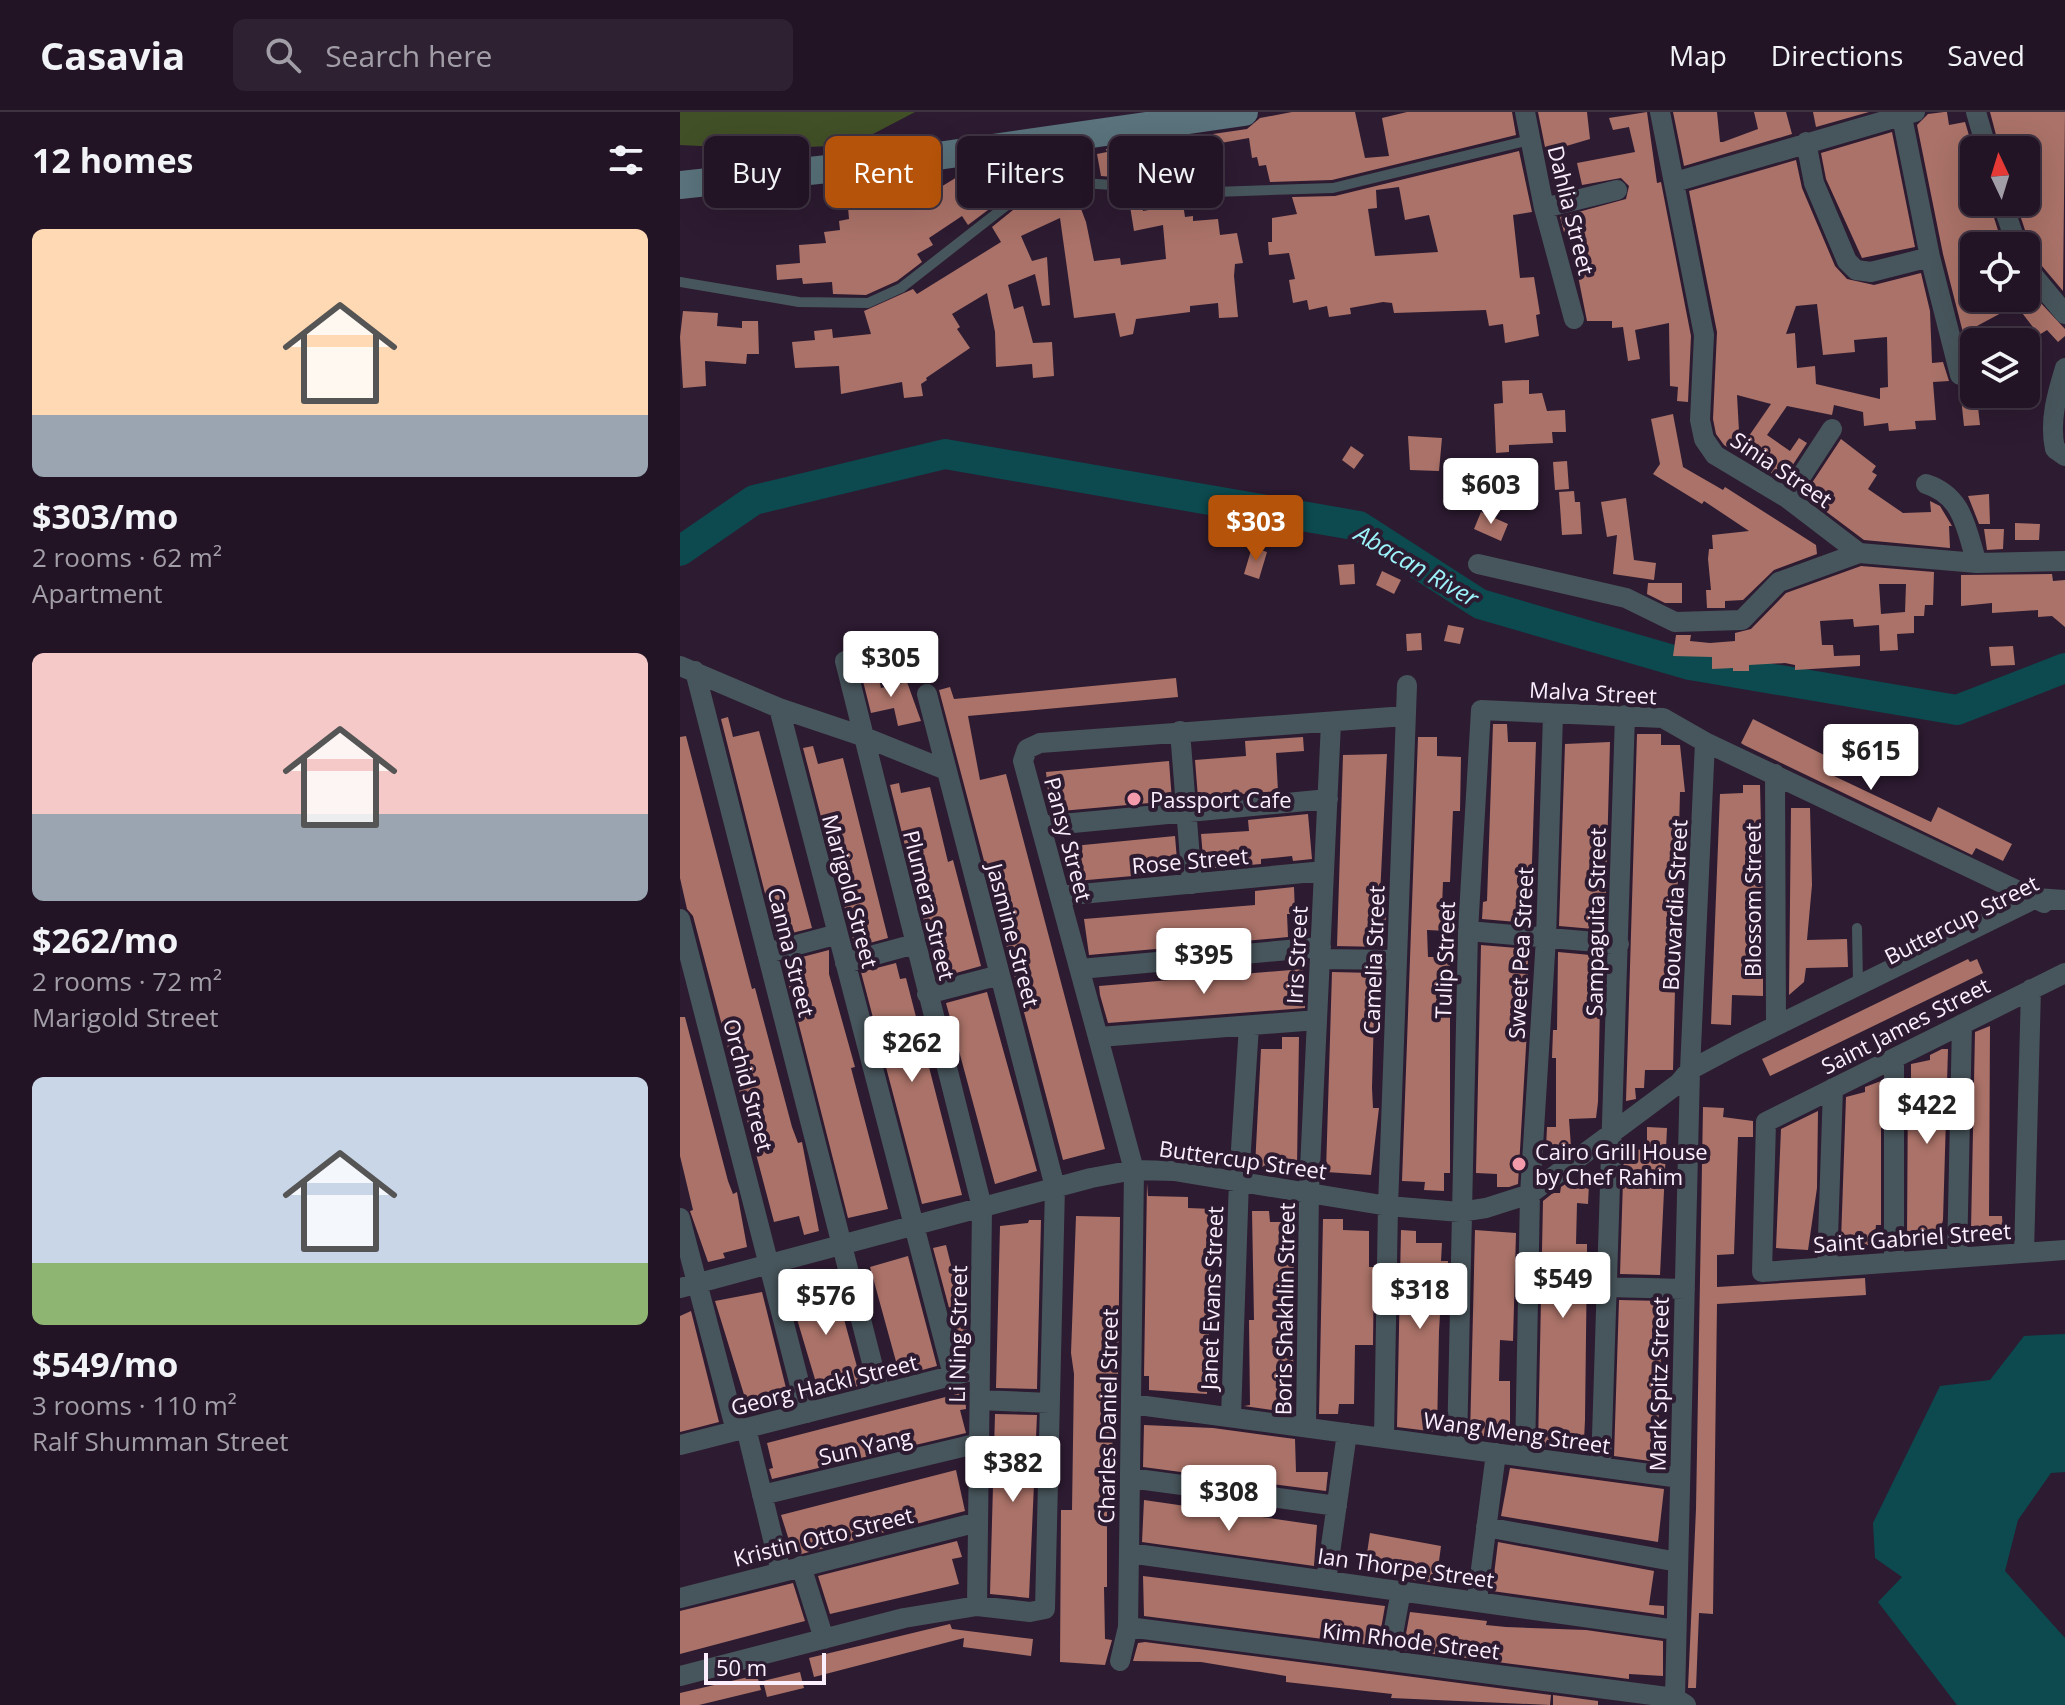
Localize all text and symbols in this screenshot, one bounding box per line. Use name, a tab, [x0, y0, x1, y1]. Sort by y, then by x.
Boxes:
search box	[233, 19, 793, 91]
text: Casavia	[40, 29, 185, 81]
icon: search	[261, 33, 305, 77]
text: Search here	[325, 35, 492, 76]
text: Map	[1669, 36, 1727, 74]
text: Directions	[1771, 36, 1903, 74]
text: Saved	[1947, 36, 2025, 74]
chip: Buy	[704, 136, 809, 208]
chip: Rent	[825, 136, 941, 208]
chip: Filters	[957, 136, 1093, 208]
chip: New	[1109, 136, 1223, 208]
north arrow	[1960, 136, 2040, 216]
map controls	[1960, 136, 2040, 408]
text: 12 homes	[32, 137, 193, 183]
icon: filters	[604, 138, 648, 182]
street label: Dahlia Street	[1541, 142, 1603, 278]
button: locate	[1960, 232, 2040, 312]
icon: home	[268, 281, 412, 425]
button: layers	[1960, 328, 2040, 408]
street label: Sinia Street	[1726, 424, 1839, 514]
pin: $603	[1444, 458, 1538, 526]
text: $603	[1461, 466, 1521, 502]
text: $303/mo	[32, 493, 178, 539]
pin: $303	[1209, 495, 1303, 563]
text: $303	[1226, 503, 1286, 539]
water label: Abacan River	[1347, 515, 1486, 614]
text: 2 rooms · 62 m²	[32, 539, 222, 575]
text: Apartment	[32, 575, 163, 611]
pin: $305	[844, 631, 938, 699]
text: $305	[861, 639, 921, 675]
street label: Malva Street	[1528, 674, 1658, 710]
icon: home	[268, 705, 412, 849]
pin: $615	[1824, 724, 1918, 792]
text: $615	[1841, 732, 1901, 768]
street label: Pansy Street	[1038, 773, 1100, 905]
place label: Passport Cafe	[1150, 784, 1292, 814]
marker: Passport Cafe	[1125, 790, 1143, 808]
street label: Marigold Street	[816, 811, 886, 971]
street label: Bouvardia Street	[1655, 818, 1693, 991]
street label: Blossom Street	[1737, 822, 1767, 977]
street label: Plumera Street	[897, 827, 963, 983]
street label: Sampaguita Street	[1578, 827, 1612, 1017]
street label: Rose Street	[1131, 840, 1250, 880]
street label: Jasmine Street	[980, 858, 1048, 1010]
street label: Sweet Pea Street	[1501, 866, 1539, 1040]
street label: Buttercup Street	[1879, 867, 2043, 971]
street label: Canna Street	[761, 884, 823, 1020]
street label: Camelia Street	[1355, 885, 1391, 1035]
street label: Tulip Street	[1427, 901, 1461, 1019]
street label: Iris Street	[1278, 905, 1314, 1005]
text: $262/mo	[32, 917, 178, 963]
pin: $395	[1157, 928, 1251, 996]
text: $395	[1174, 936, 1234, 972]
text: 2 rooms · 72 m²	[32, 963, 222, 999]
street label: Saint James Street	[1816, 969, 1995, 1080]
text: Marigold Street	[32, 999, 219, 1035]
street label: Orchid Street	[717, 1015, 781, 1155]
pin: $262	[865, 1016, 959, 1084]
text: $262	[882, 1024, 942, 1060]
pin: $422	[1880, 1078, 1974, 1146]
text: $422	[1897, 1086, 1957, 1122]
icon: home	[268, 1129, 412, 1273]
street label: Buttercup Street	[1157, 1132, 1329, 1186]
place label: Cairo Grill House by Chef Rahim	[1535, 1136, 1708, 1191]
marker: Cairo Grill House by Chef Rahim	[1510, 1155, 1528, 1173]
street label: Boris Shakhlin Street	[1267, 1202, 1301, 1416]
street label: Janet Evans Street	[1193, 1205, 1229, 1393]
street label: Saint Gabriel Street	[1812, 1215, 2012, 1259]
pin: $549	[1516, 1252, 1610, 1320]
text: $549	[1533, 1260, 1593, 1296]
pin: $318	[1373, 1263, 1467, 1331]
street label: Li Ning Street	[941, 1265, 973, 1403]
pin: $576	[779, 1269, 873, 1337]
text: $318	[1390, 1271, 1450, 1307]
text: $576	[796, 1277, 856, 1313]
street label: Mark Spitz Street	[1641, 1296, 1675, 1472]
street label: Charles Daniel Street	[1090, 1308, 1124, 1524]
text: $549/mo	[32, 1341, 178, 1387]
street label: Georg Hackl Street	[727, 1346, 921, 1422]
text: 3 rooms · 110 m²	[32, 1387, 237, 1423]
street label: Wang Meng Street	[1422, 1404, 1613, 1460]
street label: Sun Yang	[815, 1421, 915, 1471]
text: Ralf Shumman Street	[32, 1423, 289, 1459]
pin: $382	[966, 1436, 1060, 1504]
text: $382	[983, 1444, 1043, 1480]
pin: $308	[1182, 1465, 1276, 1533]
text: $308	[1199, 1473, 1259, 1509]
street label: Kristin Otto Street	[730, 1499, 916, 1573]
street label: Ian Thorpe Street	[1316, 1540, 1497, 1594]
street label: Kim Rhode Street	[1321, 1614, 1502, 1666]
scale bar	[704, 1649, 826, 1685]
text: 50 m	[716, 1652, 767, 1682]

